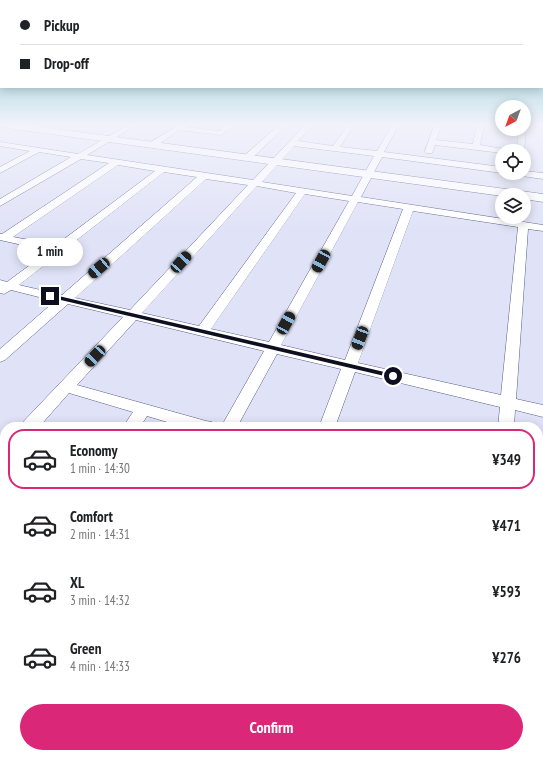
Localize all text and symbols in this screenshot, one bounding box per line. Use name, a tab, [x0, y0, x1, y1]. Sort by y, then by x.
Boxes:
text: Pickup	[44, 16, 79, 35]
text: Drop-off	[44, 54, 89, 73]
north arrow	[495, 100, 531, 136]
map controls	[495, 100, 531, 224]
button: locate	[495, 144, 531, 180]
button: layers	[495, 188, 531, 224]
callout: 1 min	[17, 238, 83, 266]
text: 1 min	[37, 243, 63, 260]
car	[310, 248, 332, 274]
car	[169, 249, 193, 275]
car	[86, 256, 112, 280]
route end	[41, 287, 59, 305]
car	[275, 310, 297, 336]
car	[350, 325, 370, 351]
car	[82, 343, 108, 369]
route start	[384, 367, 402, 385]
icon: car	[22, 441, 58, 477]
text: Economy	[70, 441, 118, 460]
text: ¥349	[492, 450, 521, 469]
text: 1 min · 14:30	[70, 460, 130, 477]
icon: car	[22, 507, 58, 543]
text: Comfort	[70, 507, 113, 526]
text: ¥471	[492, 516, 521, 535]
text: 2 min · 14:31	[70, 526, 130, 543]
icon: car	[22, 573, 58, 609]
text: XL	[70, 573, 84, 592]
text: ¥593	[492, 582, 521, 601]
text: 3 min · 14:32	[70, 592, 130, 609]
icon: car	[22, 639, 58, 675]
text: Green	[70, 639, 102, 658]
text: ¥276	[492, 648, 521, 667]
text: 4 min · 14:33	[70, 658, 130, 675]
button: Confirm	[20, 704, 523, 750]

